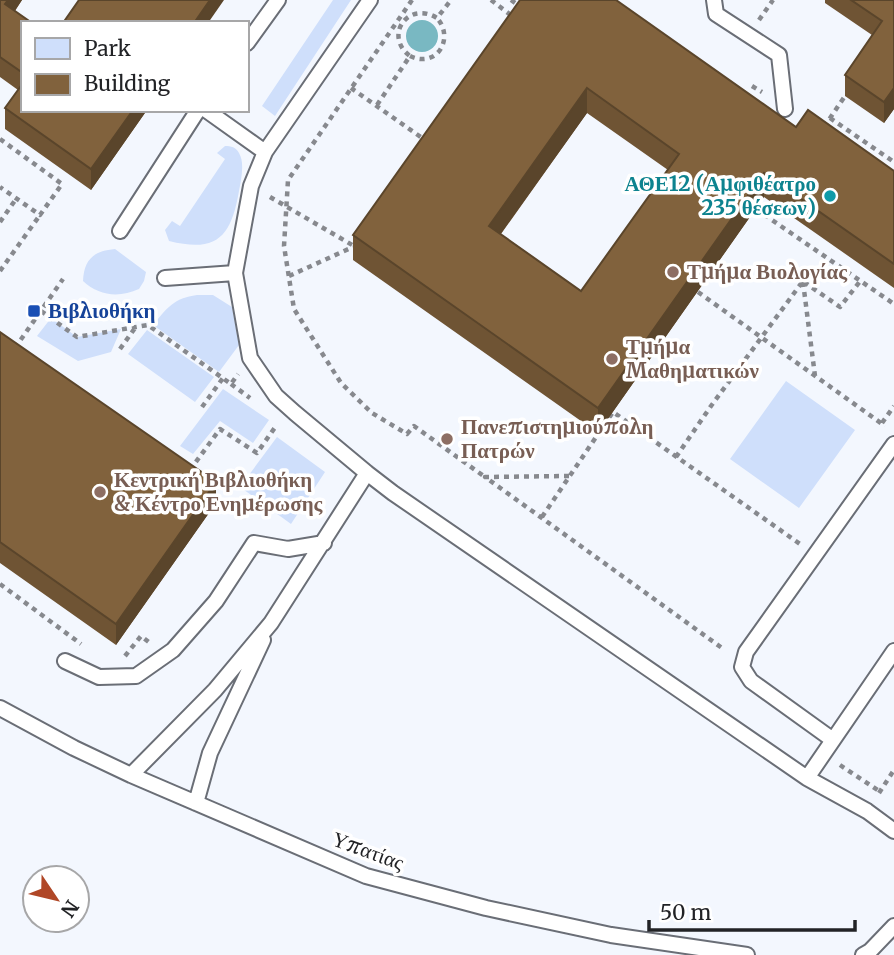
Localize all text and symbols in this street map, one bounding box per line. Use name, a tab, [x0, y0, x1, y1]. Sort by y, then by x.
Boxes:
legend	[21, 21, 248, 112]
text: Park	[84, 35, 131, 62]
text: Building	[84, 70, 171, 97]
place label: ΑΘΕ12 (Αμφιθέατρο 235 θέσεων)	[624, 170, 816, 221]
marker: ΑΘΕ12 (Αμφιθέατρο 235 θέσεων)	[822, 188, 838, 204]
place label: Τμήμα Βιολογίας	[687, 258, 848, 285]
marker: Τμήμα Βιολογίας	[665, 264, 681, 280]
place label: Βιβλιοθήκη	[48, 297, 156, 324]
marker: Βιβλιοθήκη	[26, 303, 42, 319]
place label: Τμήμα Μαθηματικών	[626, 333, 760, 384]
marker: Τμήμα Μαθηματικών	[604, 351, 620, 367]
place label: Πανεπιστημιούπολη Πατρών	[461, 413, 654, 464]
marker: Πανεπιστημιούπολη Πατρών	[439, 431, 455, 447]
place label: Κεντρική Βιβλιοθήκη & Κέντρο Ενημέρωσης	[114, 466, 324, 517]
marker: Κεντρική Βιβλιοθήκη & Κέντρο Ενημέρωσης	[92, 484, 108, 500]
street label: Υπατίας	[329, 825, 408, 876]
north arrow	[21, 864, 91, 934]
scale bar	[649, 888, 856, 932]
text: N	[56, 896, 84, 922]
text: 50 m	[660, 899, 711, 926]

